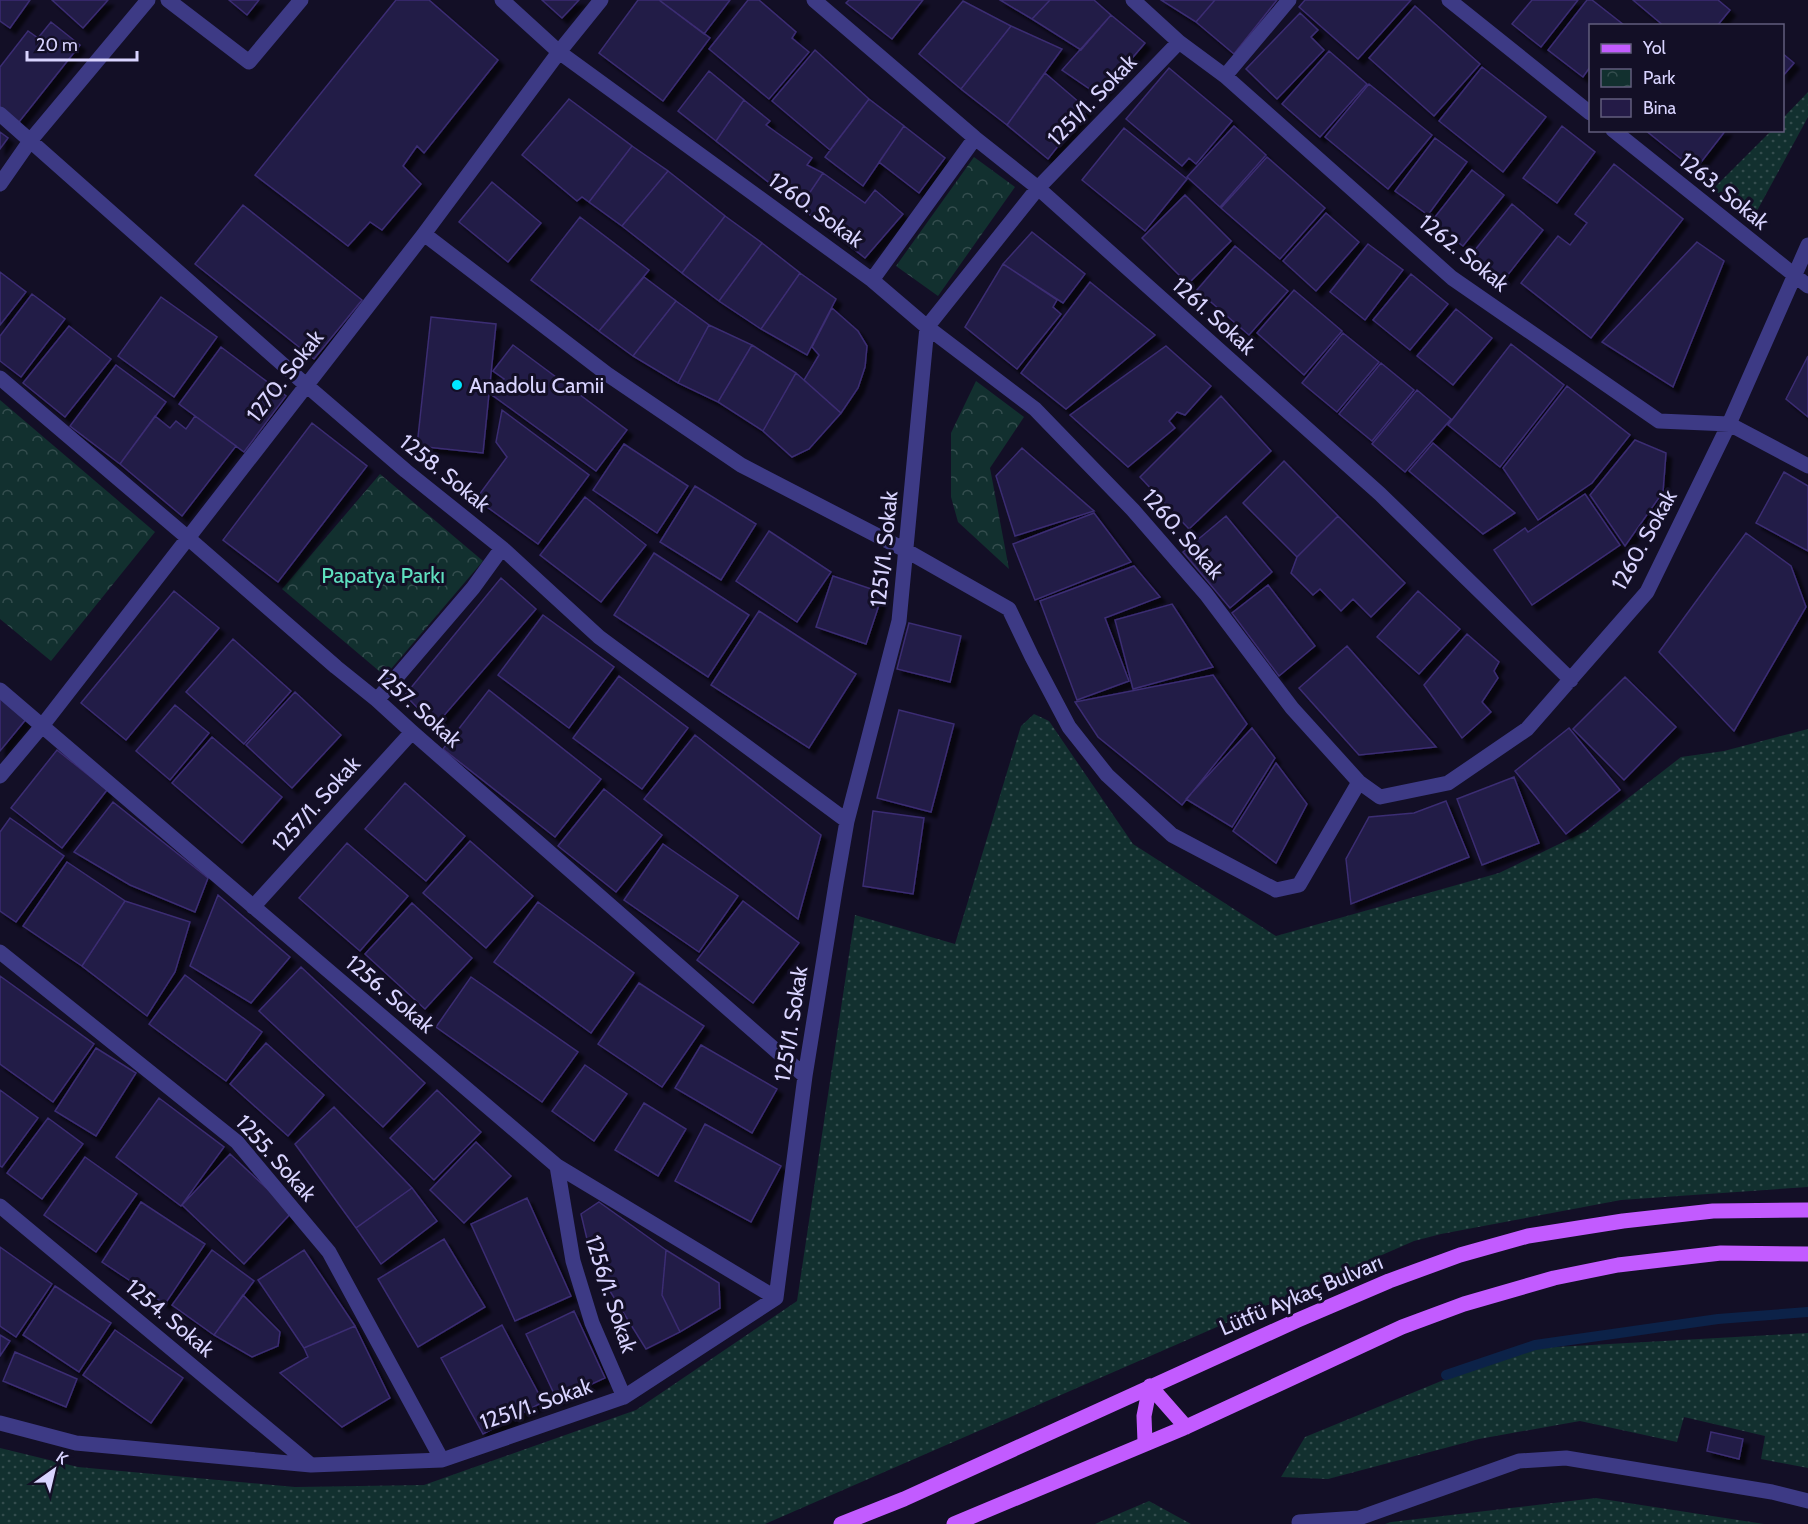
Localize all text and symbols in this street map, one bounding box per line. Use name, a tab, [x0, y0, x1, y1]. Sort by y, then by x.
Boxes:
scale bar	[27, 24, 136, 62]
legend	[1589, 24, 1784, 132]
text: 20 m	[36, 34, 78, 56]
text: Yol	[1642, 37, 1667, 59]
street label: 1251/1. Sokak	[1042, 49, 1142, 151]
text: Park	[1643, 67, 1676, 89]
text: Bina	[1643, 97, 1677, 119]
street label: 1263. Sokak	[1674, 147, 1774, 235]
street label: 1260. Sokak	[763, 167, 869, 254]
street label: 1262. Sokak	[1414, 209, 1514, 297]
street label: 1261. Sokak	[1167, 272, 1261, 361]
street label: 1270. Sokak	[241, 325, 329, 427]
place label: Anadolu Camii	[469, 372, 604, 399]
marker: Anadolu Camii	[450, 378, 464, 392]
street label: 1258. Sokak	[394, 428, 496, 518]
street label: 1260. Sokak	[1136, 483, 1230, 585]
street label: 1260. Sokak	[1605, 485, 1683, 595]
street label: 1251/1. Sokak	[864, 489, 904, 608]
park label: Papatya Parkı	[321, 562, 445, 589]
street label: 1257. Sokak	[371, 663, 467, 753]
street label: 1257/1. Sokak	[266, 751, 366, 857]
street label: 1256. Sokak	[340, 949, 440, 1039]
street label: 1251/1. Sokak	[769, 964, 813, 1084]
street label: 1255. Sokak	[230, 1109, 322, 1207]
street label: 1256/1. Sokak	[579, 1232, 643, 1356]
street label: Lütfü Aykaç Bulvarı	[1215, 1248, 1387, 1342]
street label: 1254. Sokak	[120, 1273, 220, 1363]
street label: 1251/1. Sokak	[476, 1372, 596, 1436]
north arrow	[24, 1440, 84, 1500]
text: K	[53, 1447, 72, 1469]

